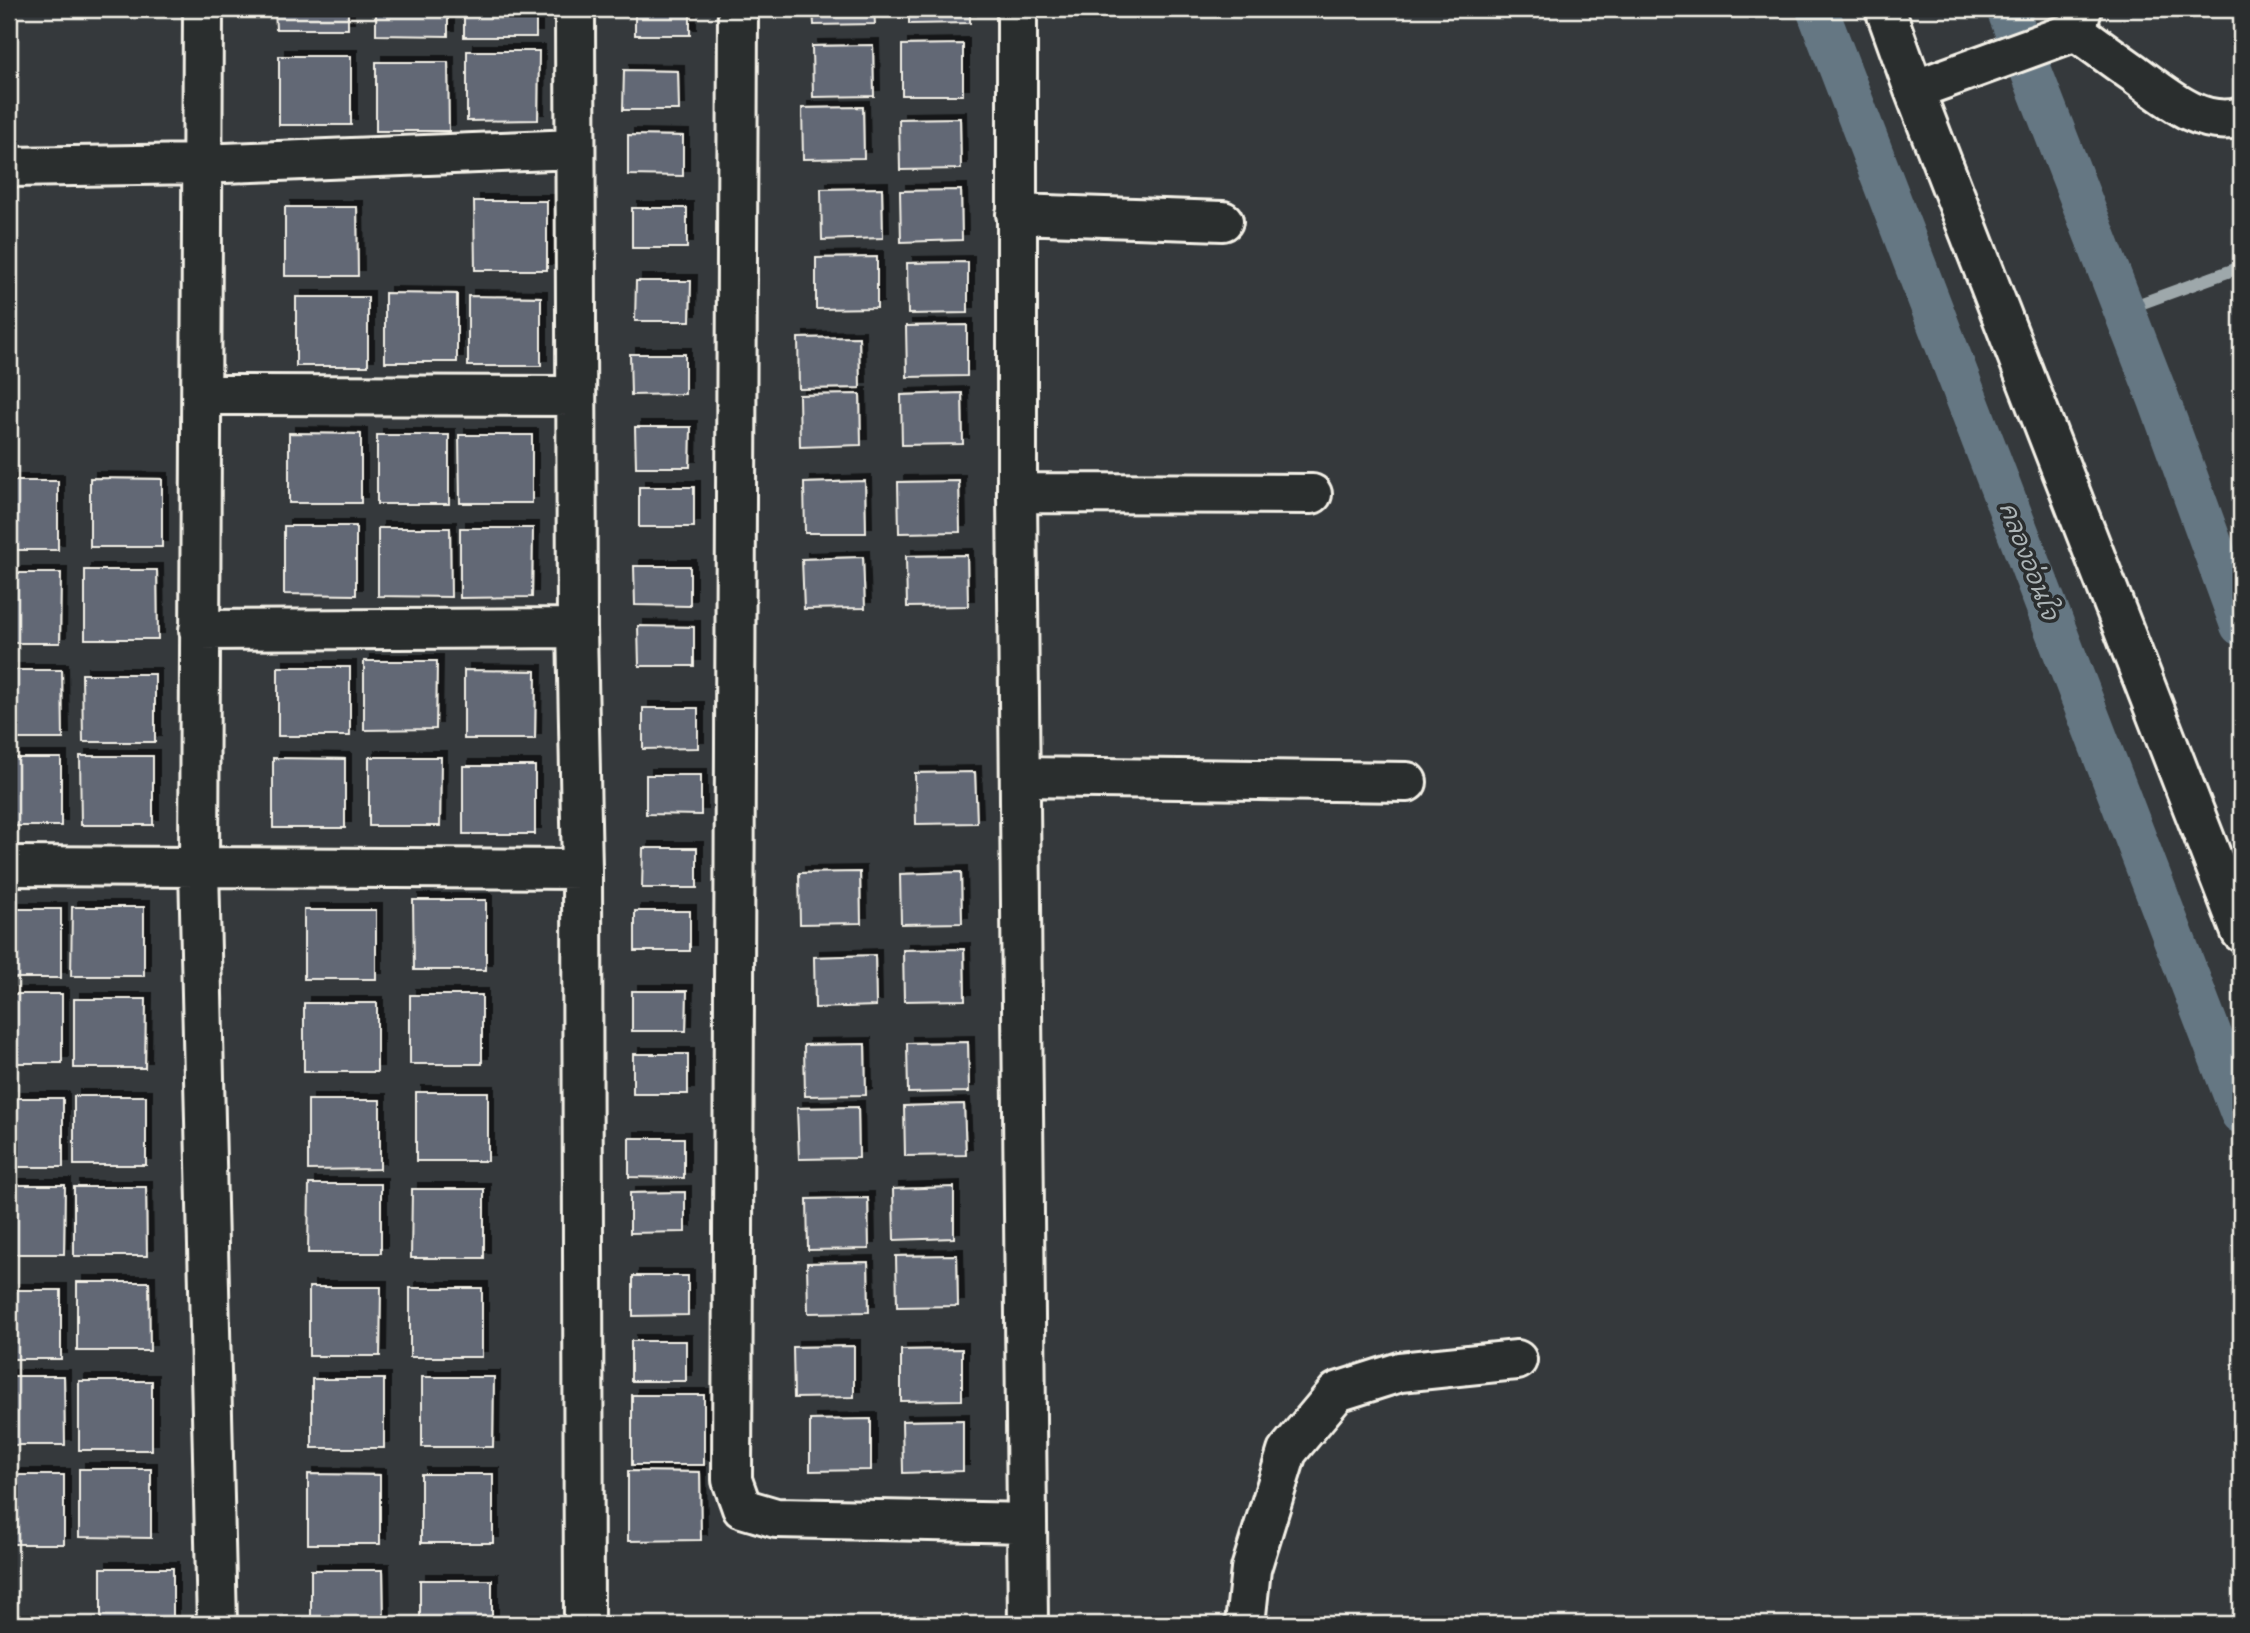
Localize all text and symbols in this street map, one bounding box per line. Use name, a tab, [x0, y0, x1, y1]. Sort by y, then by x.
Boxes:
water label: คลองอ่อนใจ	[1994, 498, 2067, 626]

